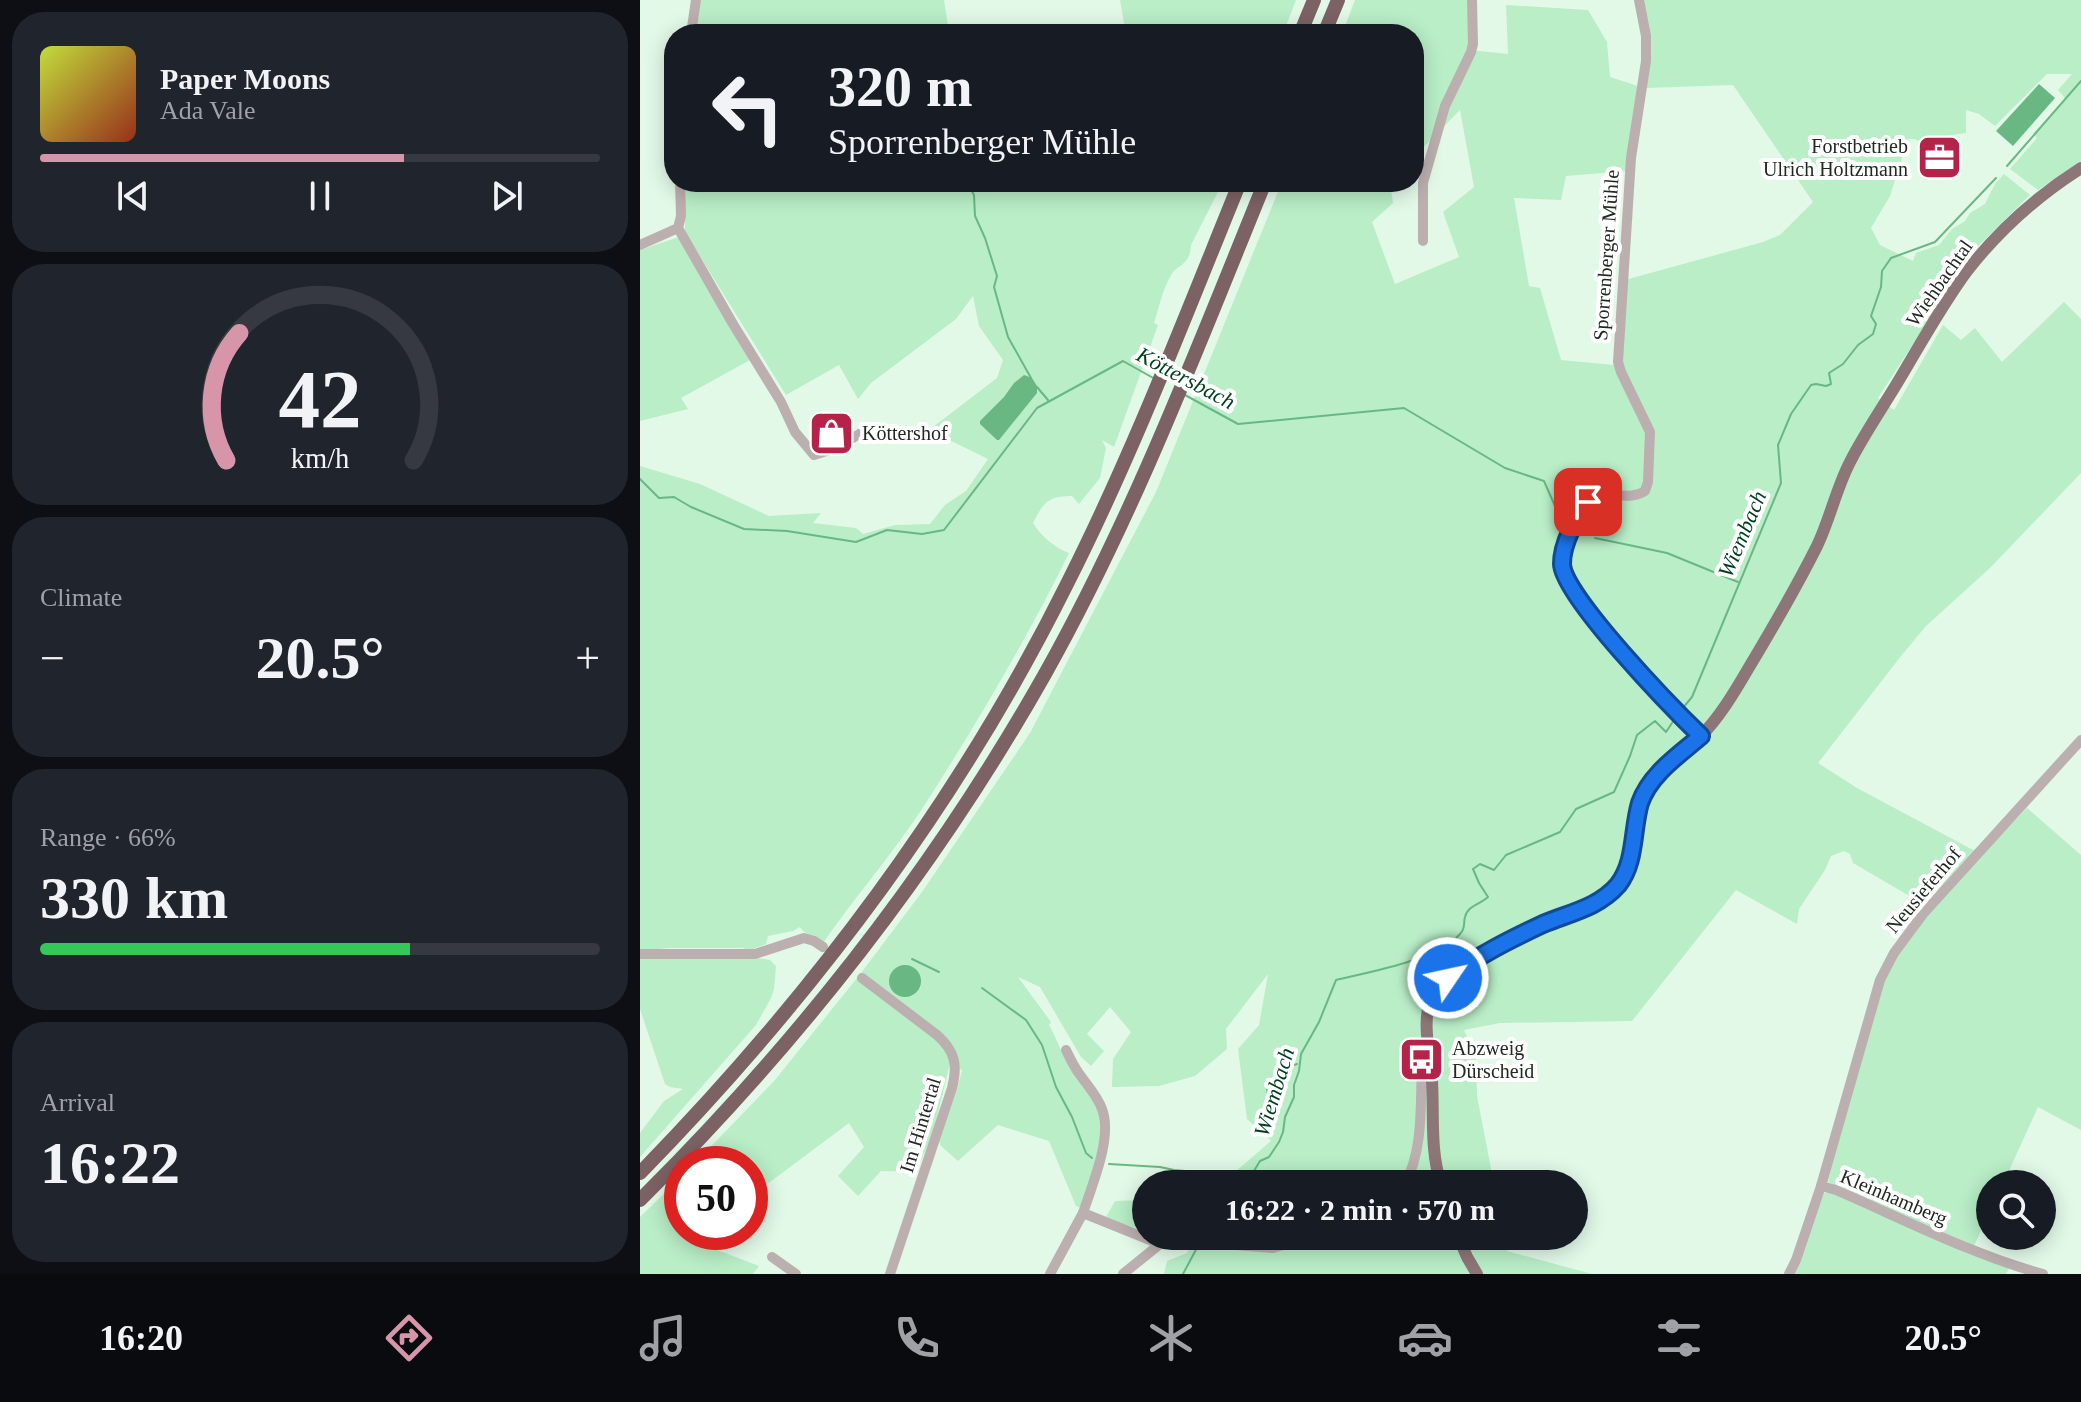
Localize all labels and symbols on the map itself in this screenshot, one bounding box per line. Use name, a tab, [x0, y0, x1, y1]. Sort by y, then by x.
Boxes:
office icon: Forstbetrieb Ulrich Holtzmann	[1915, 133, 1963, 181]
place label: Forstbetrieb Ulrich Holtzmann	[1763, 135, 1908, 180]
street label: Sporrenberger Mühle	[1589, 169, 1624, 341]
street label: Wiehbachtal	[1901, 235, 1977, 330]
water label: Köttersbach	[1132, 341, 1239, 414]
shop icon: Köttershof	[807, 409, 855, 457]
place label: Köttershof	[862, 422, 948, 444]
pin	[1554, 468, 1622, 536]
water label: Wiembach	[1713, 487, 1771, 581]
street label: Neusieferhof	[1881, 843, 1965, 937]
position arrow	[1406, 936, 1490, 1020]
bus stop icon: Abzweig Dürscheid	[1397, 1035, 1445, 1083]
place label: Abzweig Dürscheid	[1452, 1037, 1534, 1082]
water label: Wiembach	[1249, 1045, 1299, 1139]
street label: Im Hintertal	[895, 1074, 945, 1175]
speed limit sign: 50	[664, 1146, 768, 1250]
street label: Kleinhamberg	[1837, 1165, 1951, 1230]

